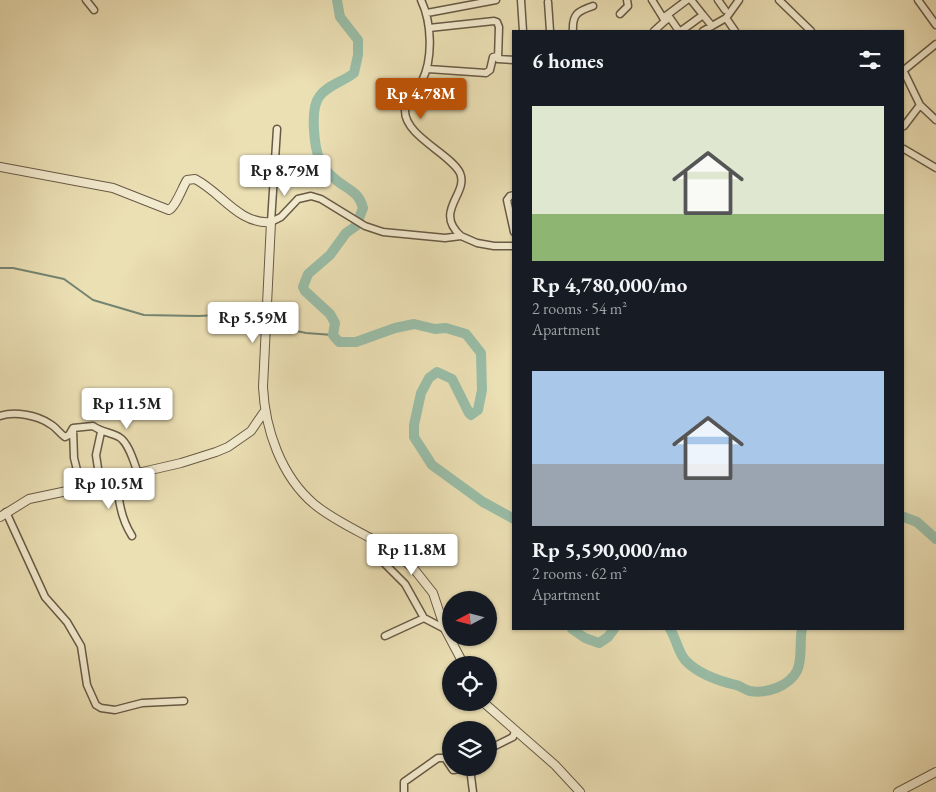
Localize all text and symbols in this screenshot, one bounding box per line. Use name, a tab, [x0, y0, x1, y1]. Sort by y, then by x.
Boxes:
icon: filters	[856, 46, 884, 74]
text: 6 homes	[532, 47, 604, 74]
pin: Rp 4.78M	[369, 78, 473, 120]
text: Rp 4.78M	[387, 83, 455, 104]
icon: home	[663, 138, 753, 228]
pin: Rp 8.79M	[233, 154, 337, 197]
text: Rp 8.79M	[251, 160, 319, 181]
text: Rp 4,780,000/mo	[532, 271, 687, 298]
text: 2 rooms · 54 m²	[532, 298, 627, 319]
pin: Rp 5.59M	[201, 302, 305, 344]
text: Rp 5.59M	[219, 307, 287, 328]
text: Apartment	[532, 319, 600, 340]
pin: Rp 11.5M	[75, 388, 179, 430]
text: Rp 11.5M	[93, 393, 161, 414]
icon: home	[663, 403, 753, 493]
pin: Rp 10.5M	[57, 468, 161, 510]
text: Rp 10.5M	[75, 473, 143, 494]
pin: Rp 11.8M	[360, 534, 464, 576]
text: Rp 5,590,000/mo	[532, 536, 687, 563]
text: Rp 11.8M	[378, 539, 446, 560]
text: 2 rooms · 62 m²	[532, 563, 627, 584]
text: Apartment	[532, 584, 600, 605]
north arrow	[442, 591, 498, 646]
map controls	[442, 591, 497, 776]
button: locate	[442, 656, 497, 711]
button: layers	[442, 721, 497, 776]

